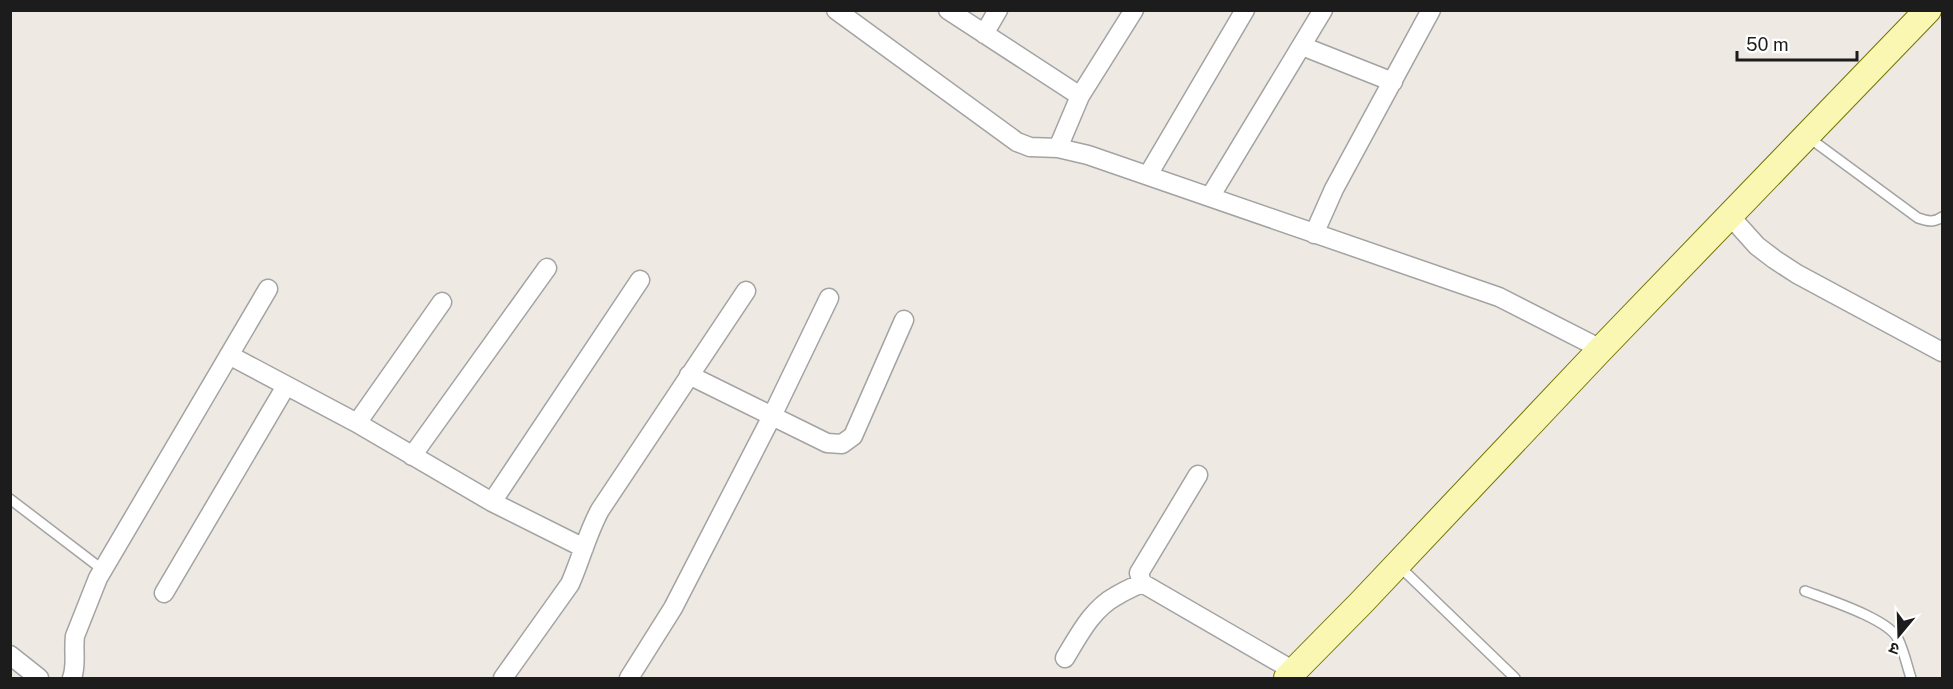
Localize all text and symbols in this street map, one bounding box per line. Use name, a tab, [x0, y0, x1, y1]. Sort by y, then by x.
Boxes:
scale bar	[1737, 24, 1857, 62]
text: 50 m	[1746, 34, 1789, 55]
north arrow	[1869, 605, 1929, 665]
text: उ	[1886, 638, 1902, 659]

